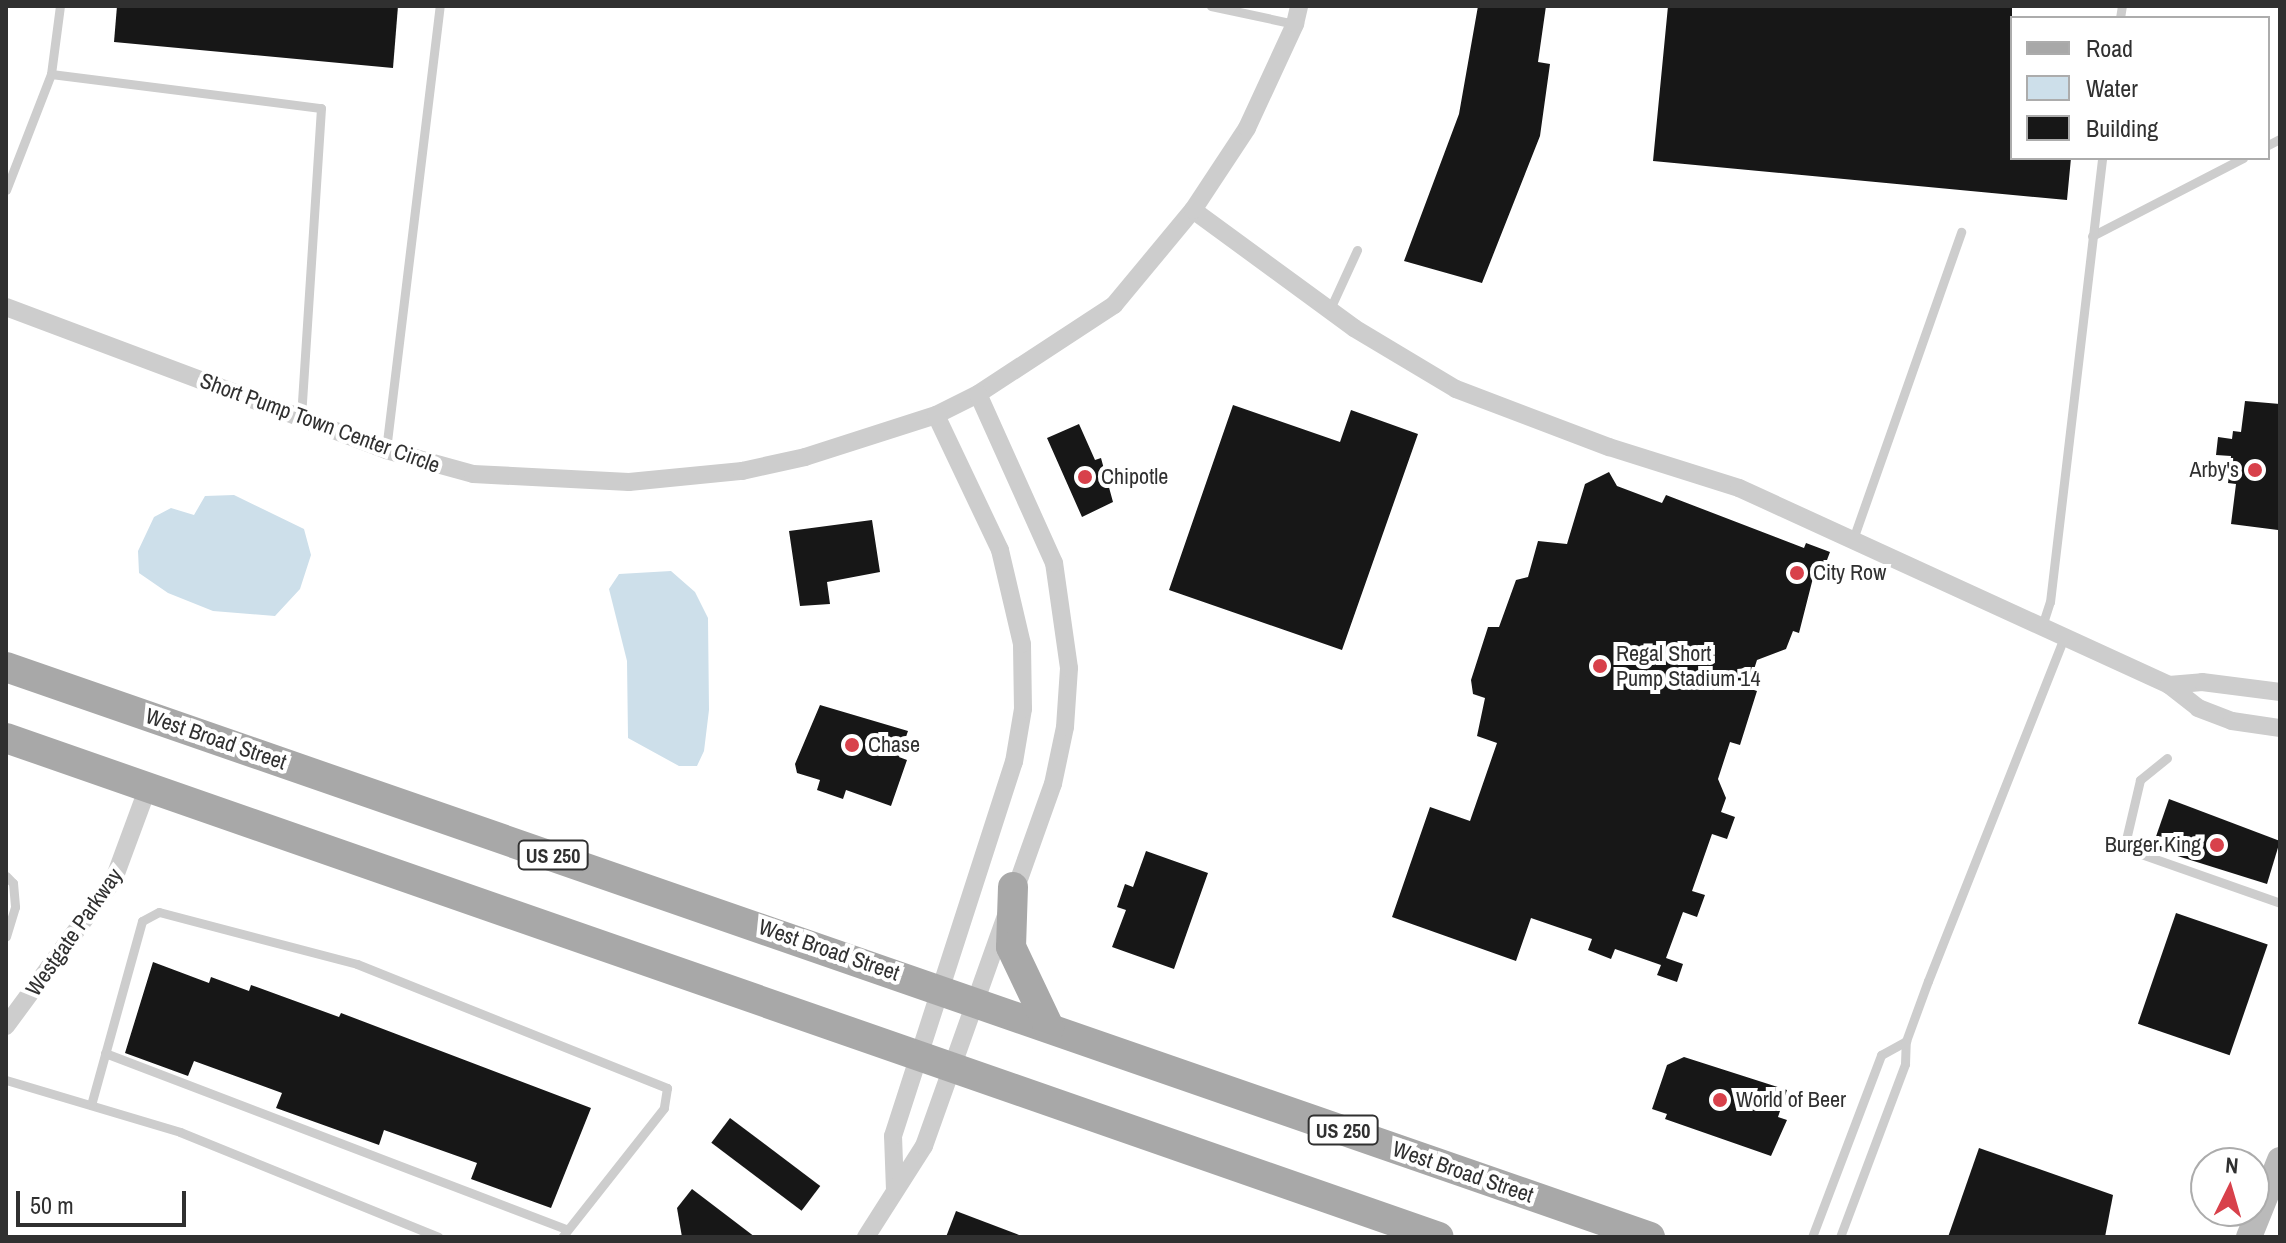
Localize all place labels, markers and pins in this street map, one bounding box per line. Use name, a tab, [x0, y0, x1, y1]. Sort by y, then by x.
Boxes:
place label: Arby's	[2189, 457, 2239, 483]
marker: Arby's	[2246, 461, 2264, 479]
place label: Chipotle	[1101, 464, 1168, 490]
marker: Chipotle	[1076, 468, 1094, 486]
place label: City Row	[1813, 560, 1886, 586]
marker: City Row	[1788, 564, 1806, 582]
place label: Regal Short Pump Stadium 14	[1616, 640, 1760, 692]
marker: Regal Short Pump Stadium 14	[1591, 657, 1609, 675]
place label: Chase	[868, 732, 920, 758]
marker: Chase	[843, 736, 861, 754]
place label: Burger King	[2105, 832, 2201, 858]
marker: Burger King	[2208, 836, 2226, 854]
place label: World of Beer	[1736, 1087, 1846, 1113]
marker: World of Beer	[1711, 1091, 1729, 1109]

